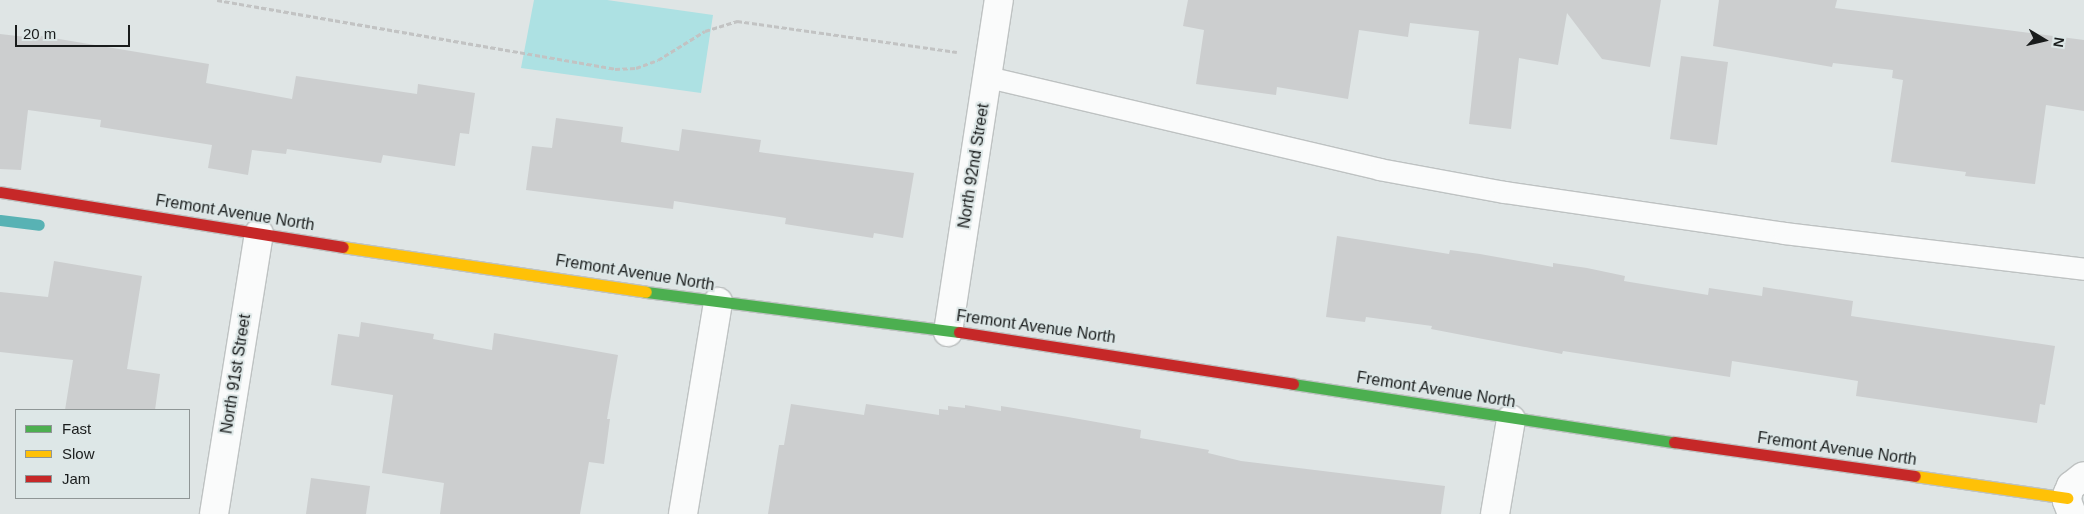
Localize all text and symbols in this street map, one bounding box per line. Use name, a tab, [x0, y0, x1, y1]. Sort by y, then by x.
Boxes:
scale bar	[18, 15, 132, 47]
north arrow	[2019, 15, 2069, 65]
text: 20 m	[23, 25, 56, 42]
text: N	[2050, 36, 2068, 49]
street label: North 92nd Street	[955, 102, 993, 230]
street label: Fremont Avenue North	[154, 191, 316, 235]
street label: Fremont Avenue North	[554, 251, 716, 295]
street label: Fremont Avenue North	[955, 306, 1117, 348]
street label: North 91st Street	[217, 313, 255, 435]
street label: Fremont Avenue North	[1355, 368, 1517, 412]
legend	[15, 409, 190, 499]
text: Fast	[62, 420, 91, 437]
street label: Fremont Avenue North	[1756, 428, 1918, 470]
text: Slow	[62, 445, 95, 462]
text: Jam	[62, 470, 90, 487]

